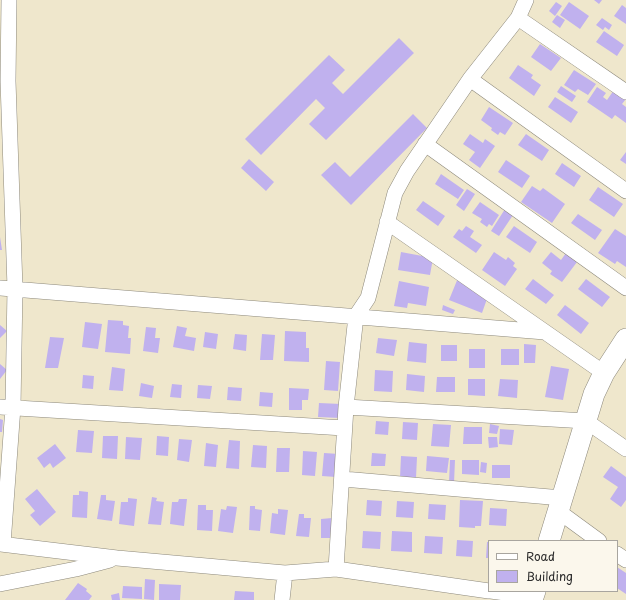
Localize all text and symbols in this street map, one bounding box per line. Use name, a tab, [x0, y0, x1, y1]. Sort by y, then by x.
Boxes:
legend	[488, 540, 618, 592]
text: Road	[526, 547, 555, 565]
text: Building	[526, 567, 573, 585]

